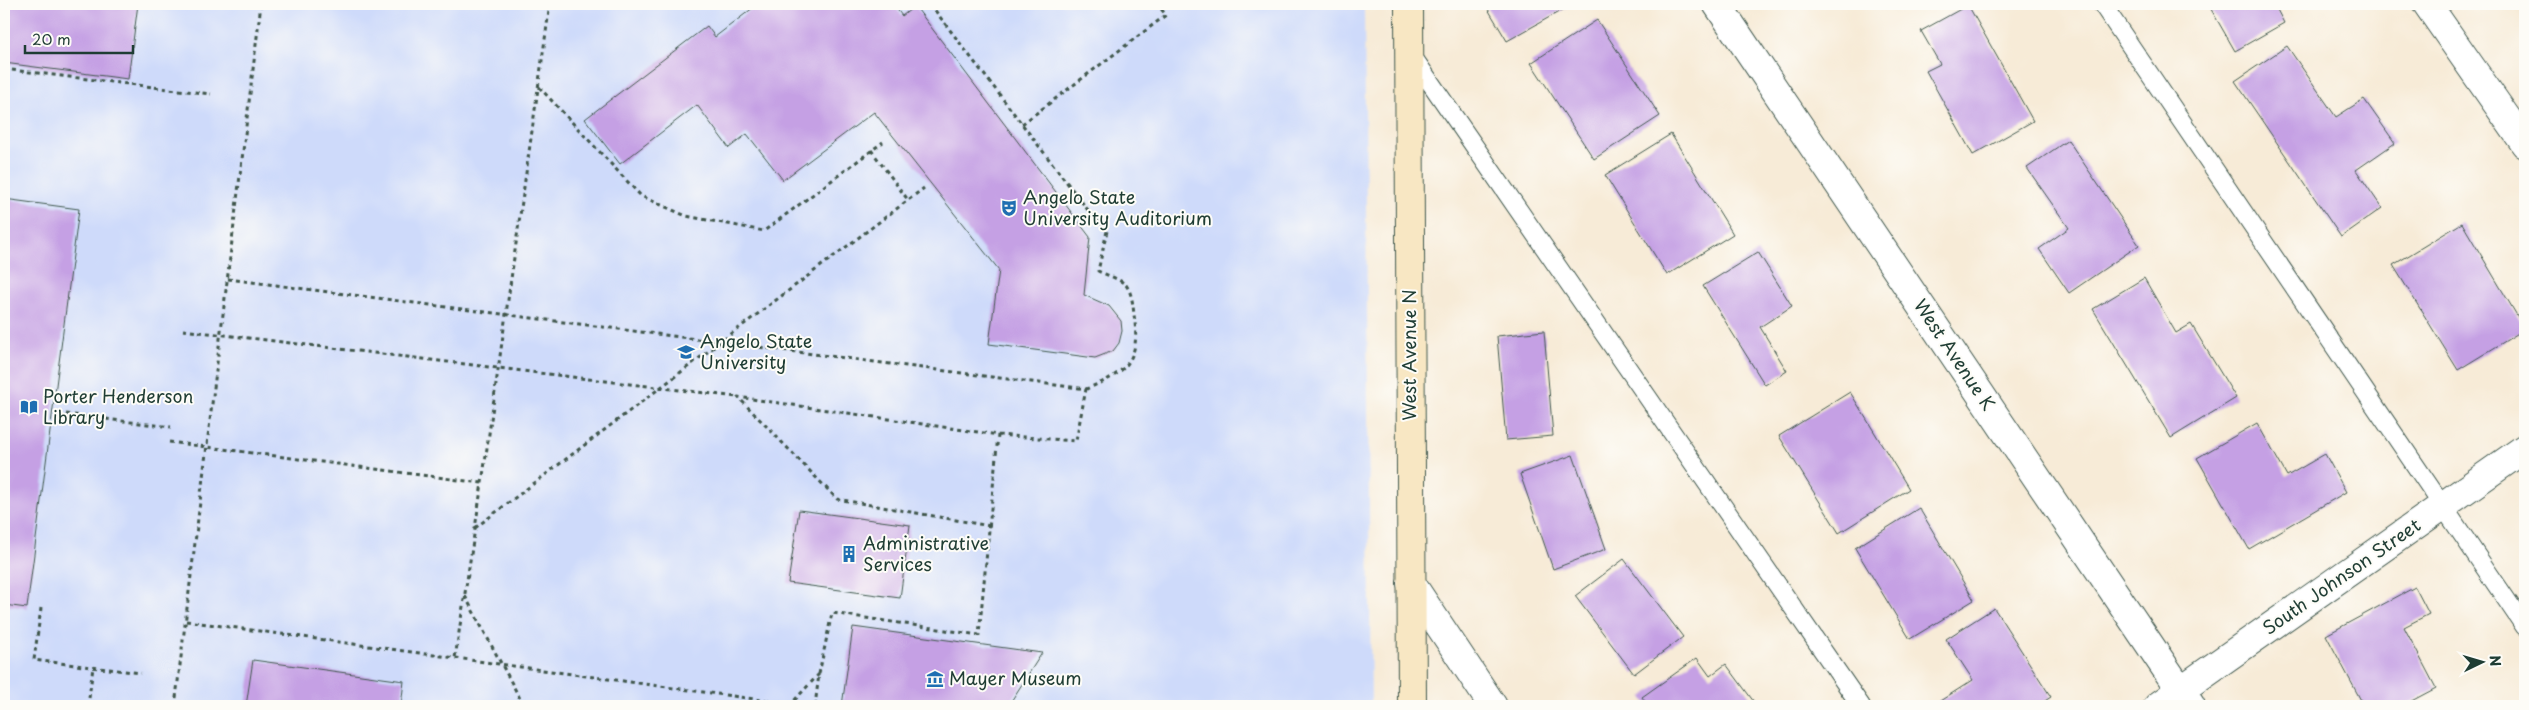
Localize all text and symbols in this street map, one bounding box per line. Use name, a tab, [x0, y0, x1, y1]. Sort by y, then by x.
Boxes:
scale bar	[25, 22, 132, 54]
text: 20 m	[32, 27, 71, 50]
place label: Angelo State University Auditorium	[1023, 183, 1212, 231]
theatre icon: Angelo State University Auditorium	[999, 198, 1019, 218]
street label: West Avenue N	[1395, 289, 1422, 421]
street label: West Avenue K	[1908, 293, 2003, 415]
place label: Angelo State University	[700, 327, 812, 375]
school or university icon: Angelo State University	[676, 342, 696, 362]
place label: Porter Henderson Library	[43, 382, 194, 430]
library icon: Porter Henderson Library	[19, 397, 39, 417]
street label: South Johnson Street	[2257, 511, 2426, 641]
place label: Administrative Services	[863, 529, 989, 577]
building icon: Administrative Services	[839, 544, 859, 564]
north arrow	[2456, 638, 2506, 688]
text: N	[2485, 654, 2506, 667]
place label: Mayer Museum	[949, 664, 1082, 691]
museum icon: Mayer Museum	[925, 669, 945, 689]

